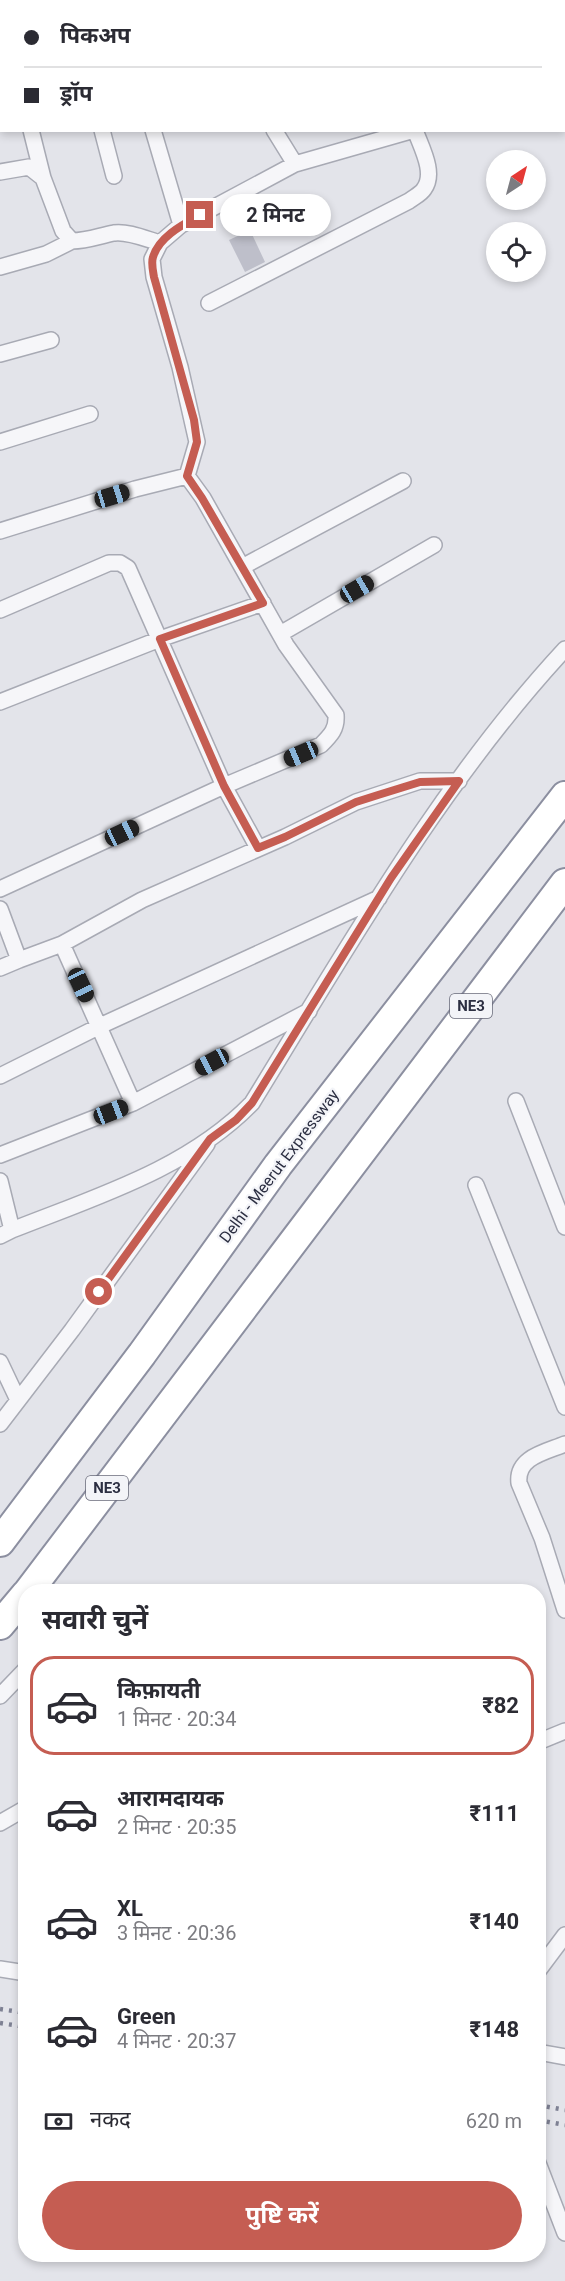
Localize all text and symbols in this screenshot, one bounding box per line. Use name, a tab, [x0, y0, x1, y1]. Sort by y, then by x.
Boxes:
text: पिकअप	[60, 23, 131, 48]
text: ड्रॉप	[60, 81, 93, 106]
north arrow	[486, 150, 546, 210]
map controls	[486, 150, 546, 282]
callout: 2 मिनट	[221, 194, 332, 236]
route end	[186, 201, 213, 228]
text: 2 मिनट	[246, 203, 305, 227]
button: locate	[486, 222, 546, 282]
car	[92, 482, 132, 510]
car	[337, 572, 377, 606]
car	[281, 739, 321, 769]
car	[102, 817, 142, 849]
car	[65, 965, 97, 1005]
road number: NE3	[450, 994, 492, 1018]
car	[192, 1046, 232, 1078]
street label: Delhi - Meerut Expressway	[215, 1085, 343, 1246]
car	[91, 1097, 131, 1127]
route start	[85, 1278, 112, 1305]
road number: NE3	[86, 1476, 128, 1500]
text: सवारी चुनें	[42, 1604, 148, 1636]
text: किफ़ायती	[117, 1678, 201, 1703]
icon: car	[45, 1679, 99, 1733]
text: ₹82	[482, 1693, 519, 1718]
text: 1 मिनट · 20:34	[117, 1707, 236, 1731]
text: आरामदायक	[117, 1786, 224, 1811]
icon: car	[45, 1787, 99, 1841]
text: ₹111	[470, 1801, 519, 1826]
text: 2 मिनट · 20:35	[117, 1815, 236, 1839]
icon: car	[45, 1895, 99, 1949]
text: XL	[117, 1896, 143, 1921]
text: ₹140	[470, 1909, 519, 1934]
text: 3 मिनट · 20:36	[117, 1921, 236, 1945]
icon: car	[45, 2003, 99, 2057]
text: Green	[117, 2004, 176, 2029]
text: ₹148	[470, 2017, 519, 2042]
text: 4 मिनट · 20:37	[117, 2029, 236, 2053]
icon: cash	[42, 2105, 75, 2138]
text: नकद	[90, 2107, 131, 2132]
text: 620 m	[466, 2109, 522, 2133]
button: पुष्टि करें	[42, 2181, 522, 2250]

